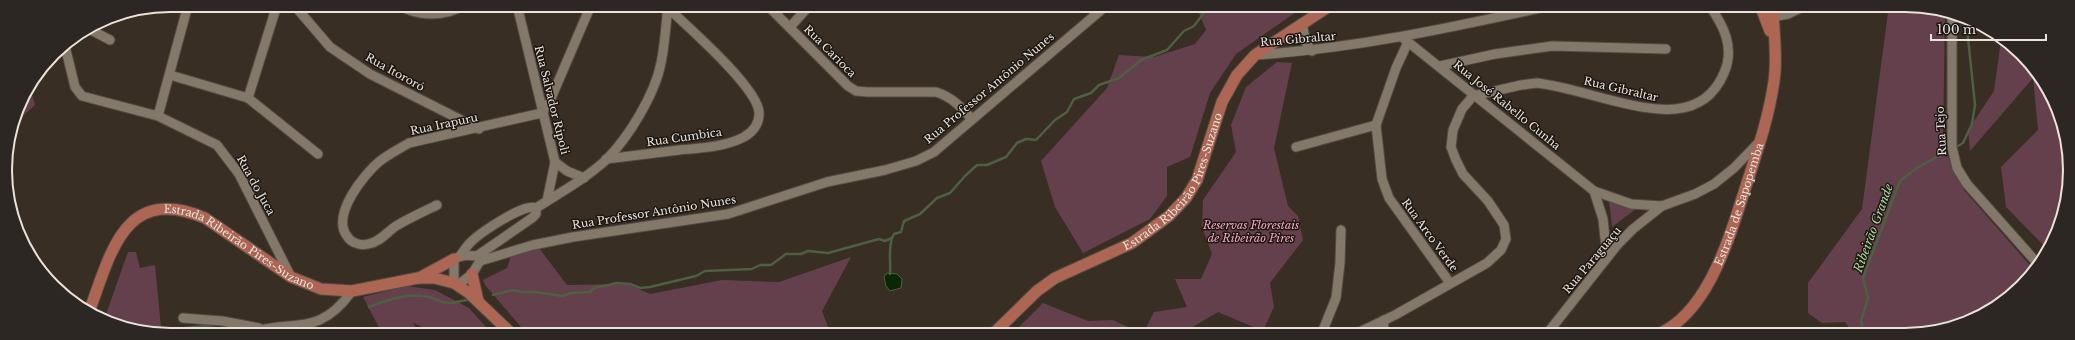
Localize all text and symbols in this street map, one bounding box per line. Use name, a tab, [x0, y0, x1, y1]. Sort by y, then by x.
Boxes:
scale bar	[1931, 16, 2046, 42]
street label: Rua Carioca	[801, 22, 860, 81]
text: 100 m	[1937, 22, 1976, 37]
street label: Rua Professor Antônio Nunes	[921, 29, 1057, 147]
street label: Rua Gibraltar	[1259, 29, 1337, 49]
street label: Rua Salvador Ripoli	[532, 44, 572, 156]
street label: Rua Itororó	[363, 50, 427, 94]
street label: Rua José Rabello Cunha	[1451, 57, 1564, 153]
street label: Rua Gibraltar	[1582, 74, 1660, 105]
street label: Rua Tejo	[1933, 106, 1949, 156]
street label: Rua Irapuru	[409, 110, 480, 138]
street label: Estrada Ribeirão Pires-Suzano	[1121, 111, 1225, 253]
street label: Rua Cumbica	[645, 125, 724, 149]
street label: Estrada de Sapopemba	[1711, 140, 1767, 268]
street label: Rua do Juca	[234, 153, 279, 218]
water label: Ribeirão Grande	[1850, 181, 1896, 275]
street label: Rua Professor Antônio Nunes	[571, 192, 737, 232]
street label: Rua Arco Verde	[1399, 196, 1461, 274]
street label: Estrada Ribeirão Pires-Suzano	[164, 202, 316, 293]
park label: Reservas Florestais de Ribeirão Pires	[1202, 218, 1299, 245]
street label: Rua Paraguaçu	[1560, 223, 1625, 296]

